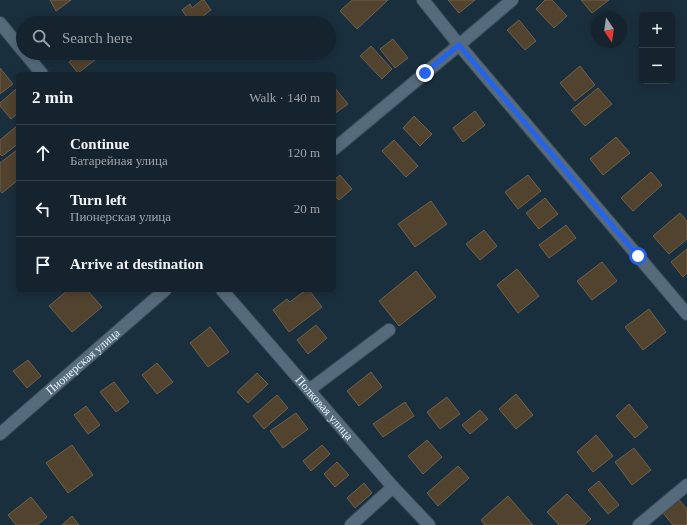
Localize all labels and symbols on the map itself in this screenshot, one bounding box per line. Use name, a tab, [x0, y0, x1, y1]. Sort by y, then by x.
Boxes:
north arrow	[591, 12, 627, 48]
route end	[416, 64, 434, 82]
route start	[629, 247, 647, 265]
street label: Пионерская улица	[43, 325, 123, 398]
street label: Полковая улица	[292, 373, 356, 443]

